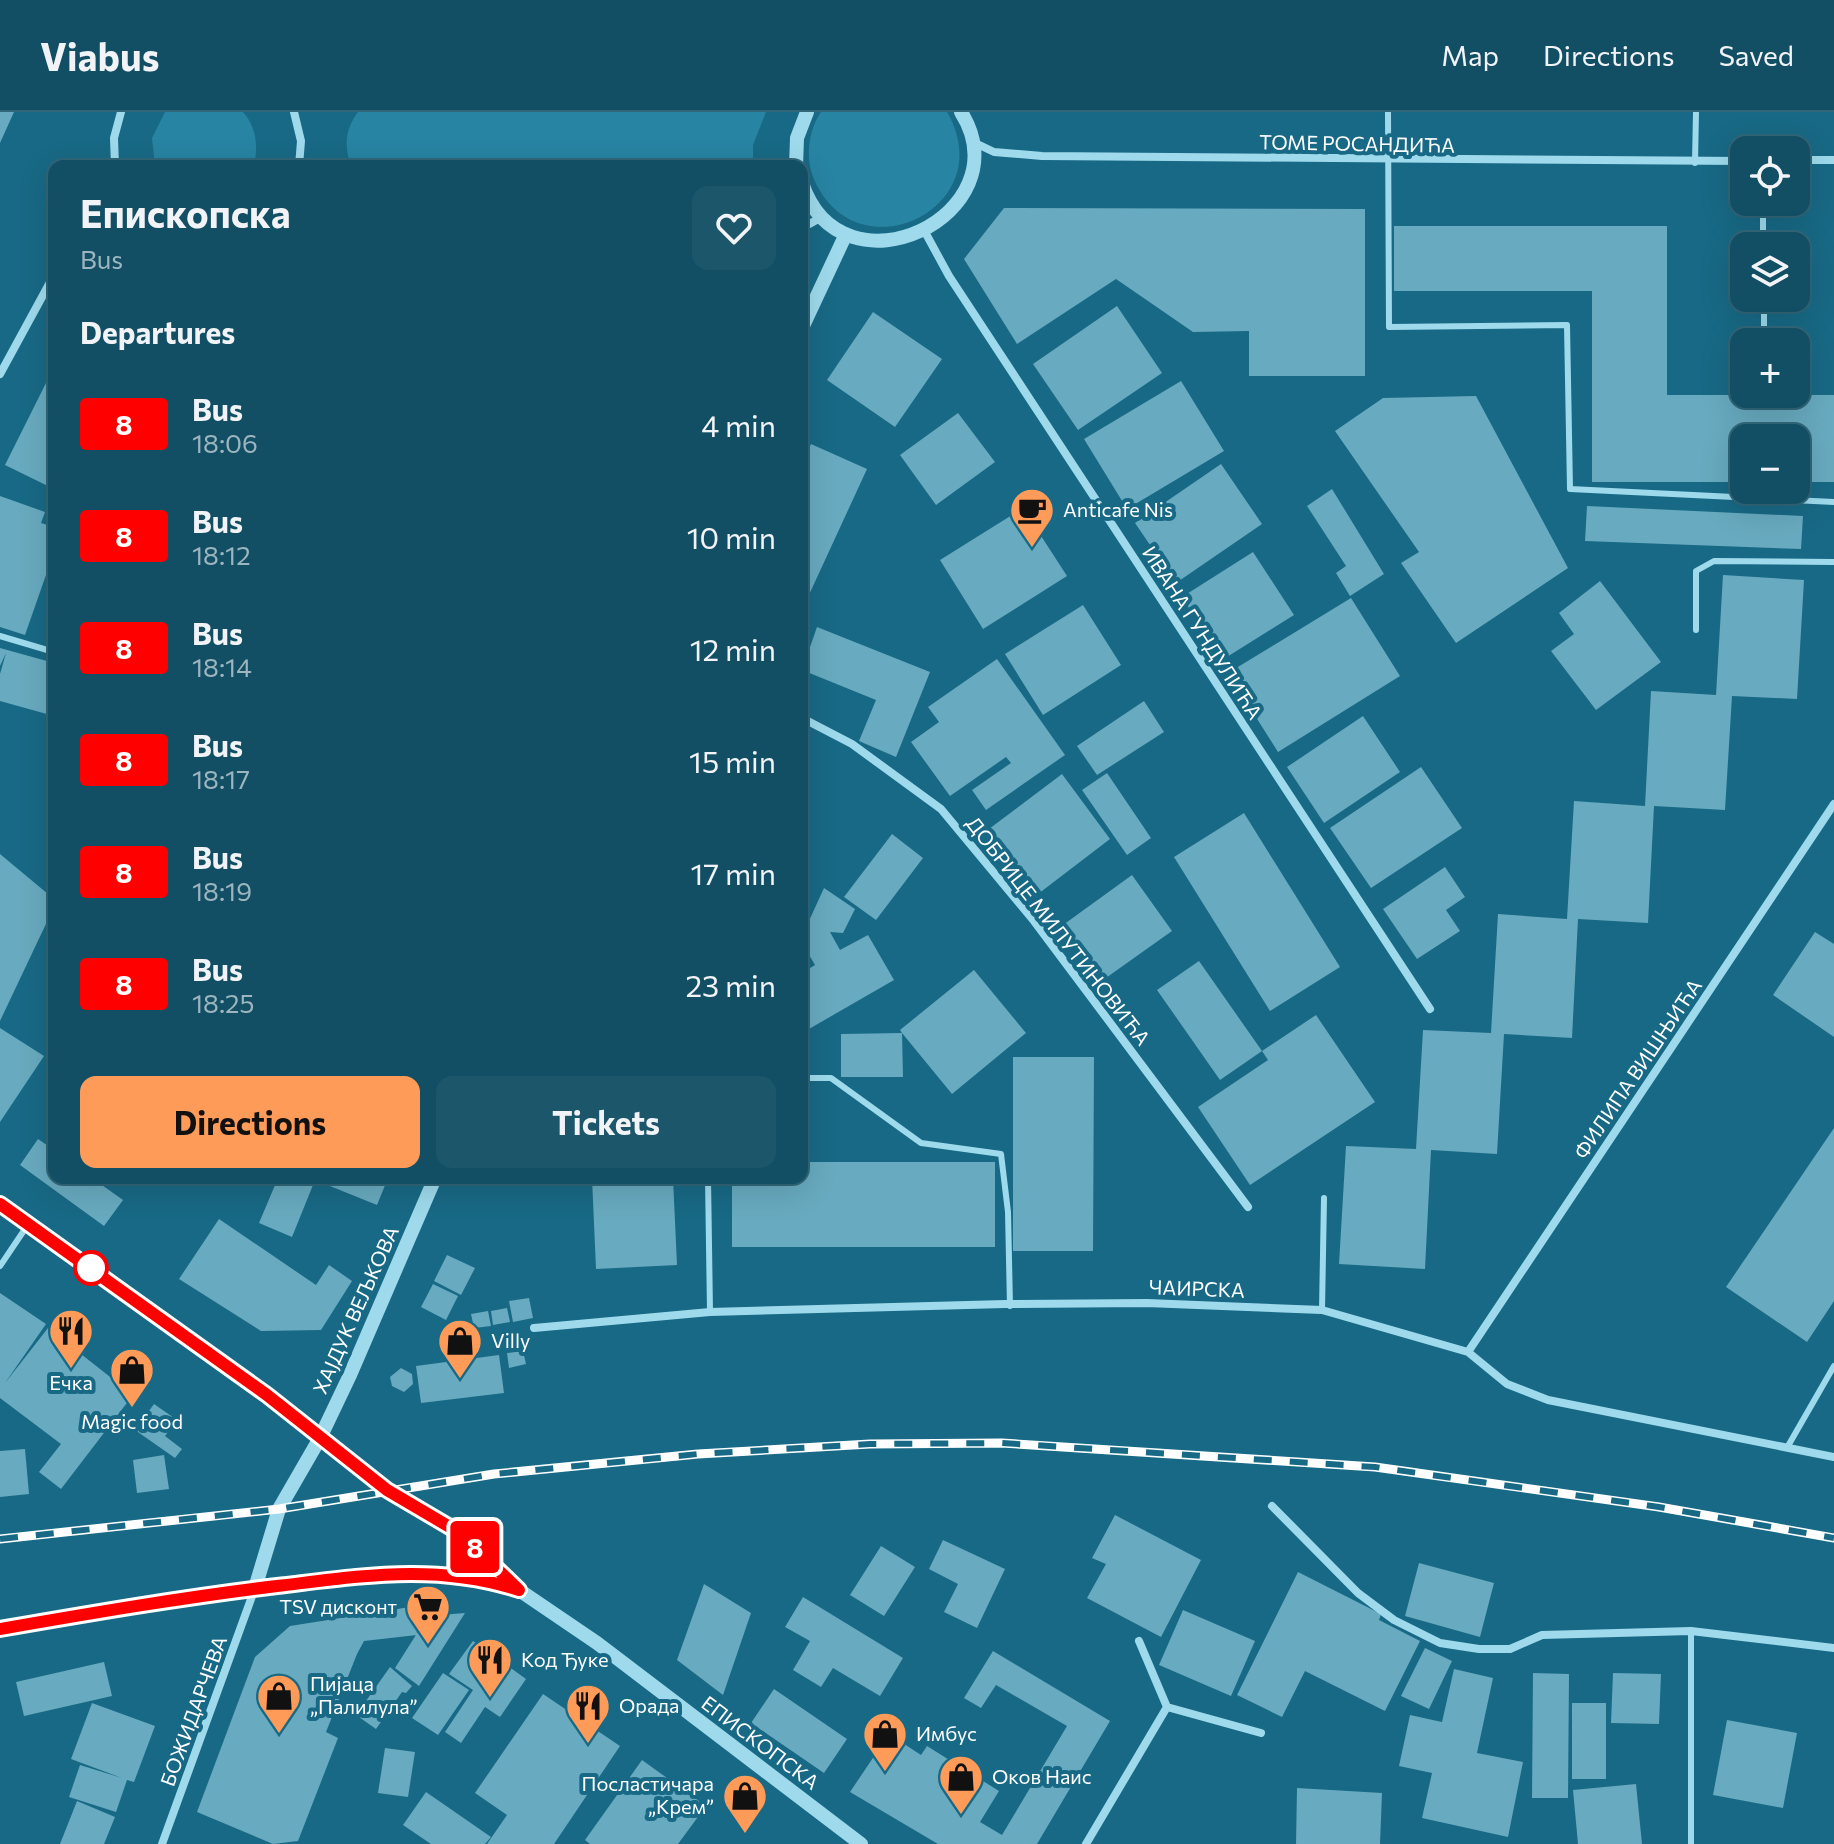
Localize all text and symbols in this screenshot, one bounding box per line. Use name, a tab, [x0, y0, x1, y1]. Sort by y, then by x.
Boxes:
text: Viabus	[40, 32, 159, 79]
text: Map	[1441, 38, 1499, 72]
text: Directions	[1543, 38, 1674, 72]
text: Saved	[1718, 38, 1794, 72]
street label: ТОМЕ РОСАНДИЋА	[1259, 129, 1455, 157]
map controls	[1730, 136, 1810, 504]
button: locate	[1730, 136, 1810, 216]
button: heart	[692, 186, 776, 270]
text: Епископска	[80, 189, 291, 236]
button: layers	[1730, 232, 1810, 312]
text: Bus	[80, 243, 123, 274]
text: Departures	[80, 313, 235, 350]
button: +	[1730, 328, 1810, 408]
text: Bus	[192, 390, 243, 427]
text: 4 min	[701, 406, 776, 443]
text: 8	[115, 407, 133, 441]
button: −	[1730, 424, 1810, 504]
text: 18:06	[192, 427, 258, 458]
cafe icon: Anticafe Nis	[1008, 486, 1056, 549]
place label: Anticafe Nis	[1063, 497, 1173, 521]
text: Bus	[192, 502, 243, 539]
text: 10 min	[687, 518, 776, 555]
text: 8	[115, 519, 133, 553]
text: 18:12	[192, 539, 251, 570]
street label: ИВАНА ГУНДУЛИЋА	[1138, 541, 1268, 724]
text: Bus	[192, 614, 243, 651]
text: 12 min	[690, 630, 776, 667]
text: 8	[115, 631, 133, 665]
text: 18:14	[192, 651, 252, 682]
text: Bus	[192, 726, 243, 763]
text: 15 min	[689, 742, 776, 779]
text: 8	[115, 743, 133, 777]
text: 18:17	[192, 763, 250, 794]
street label: ДОБРИЦЕ МИЛУТИНОВИЋА	[962, 811, 1156, 1050]
text: Bus	[192, 838, 243, 875]
text: 17 min	[691, 854, 776, 891]
text: 8	[115, 855, 133, 889]
text: 18:19	[192, 875, 252, 906]
text: Bus	[192, 950, 243, 987]
text: 23 min	[685, 966, 776, 1003]
text: 8	[115, 967, 133, 1001]
street label: ФИЛИПА ВИШЊИЋА	[1568, 974, 1706, 1163]
text: 18:25	[192, 987, 254, 1018]
button: Directions	[80, 1076, 420, 1168]
button: Tickets	[436, 1076, 776, 1168]
street label: ХАЈДУК ВЕЉКОВА	[307, 1222, 403, 1397]
unlabelled marker	[74, 1251, 108, 1285]
street label: ЧАИРСКА	[1149, 1274, 1246, 1302]
restaurant icon: Ечка	[47, 1307, 95, 1370]
shop icon: Villy	[436, 1317, 484, 1380]
place label: Villy	[491, 1328, 530, 1352]
shop icon: Magic food	[108, 1346, 156, 1409]
place label: Ечка	[49, 1370, 93, 1394]
place label: Magic food	[81, 1409, 183, 1433]
line badge: 8	[449, 1521, 501, 1573]
text: 8	[466, 1530, 484, 1564]
supermarket icon: TSV дисконт	[404, 1583, 452, 1646]
place label: TSV дисконт	[279, 1594, 397, 1618]
street label: БОЖИДАРЧЕВА	[155, 1632, 231, 1789]
restaurant icon: Код Ђуке	[466, 1636, 514, 1699]
place label: Код Ђуке	[521, 1647, 608, 1671]
place label: Пијаца „Палилула”	[310, 1671, 418, 1718]
shop icon: Пијаца „Палилула”	[255, 1672, 303, 1735]
restaurant icon: Орада	[564, 1682, 612, 1745]
street label: ЕПИСКОПСКА	[697, 1690, 824, 1794]
place label: Орада	[619, 1693, 679, 1717]
shop icon: Имбус	[861, 1710, 909, 1773]
place label: Имбус	[916, 1721, 977, 1745]
shop icon: Оков Наис	[937, 1753, 985, 1816]
place label: Оков Наис	[992, 1764, 1092, 1788]
place label: Посластичара „Крем”	[581, 1771, 714, 1818]
shop icon: Посластичара „Крем”	[721, 1772, 769, 1835]

